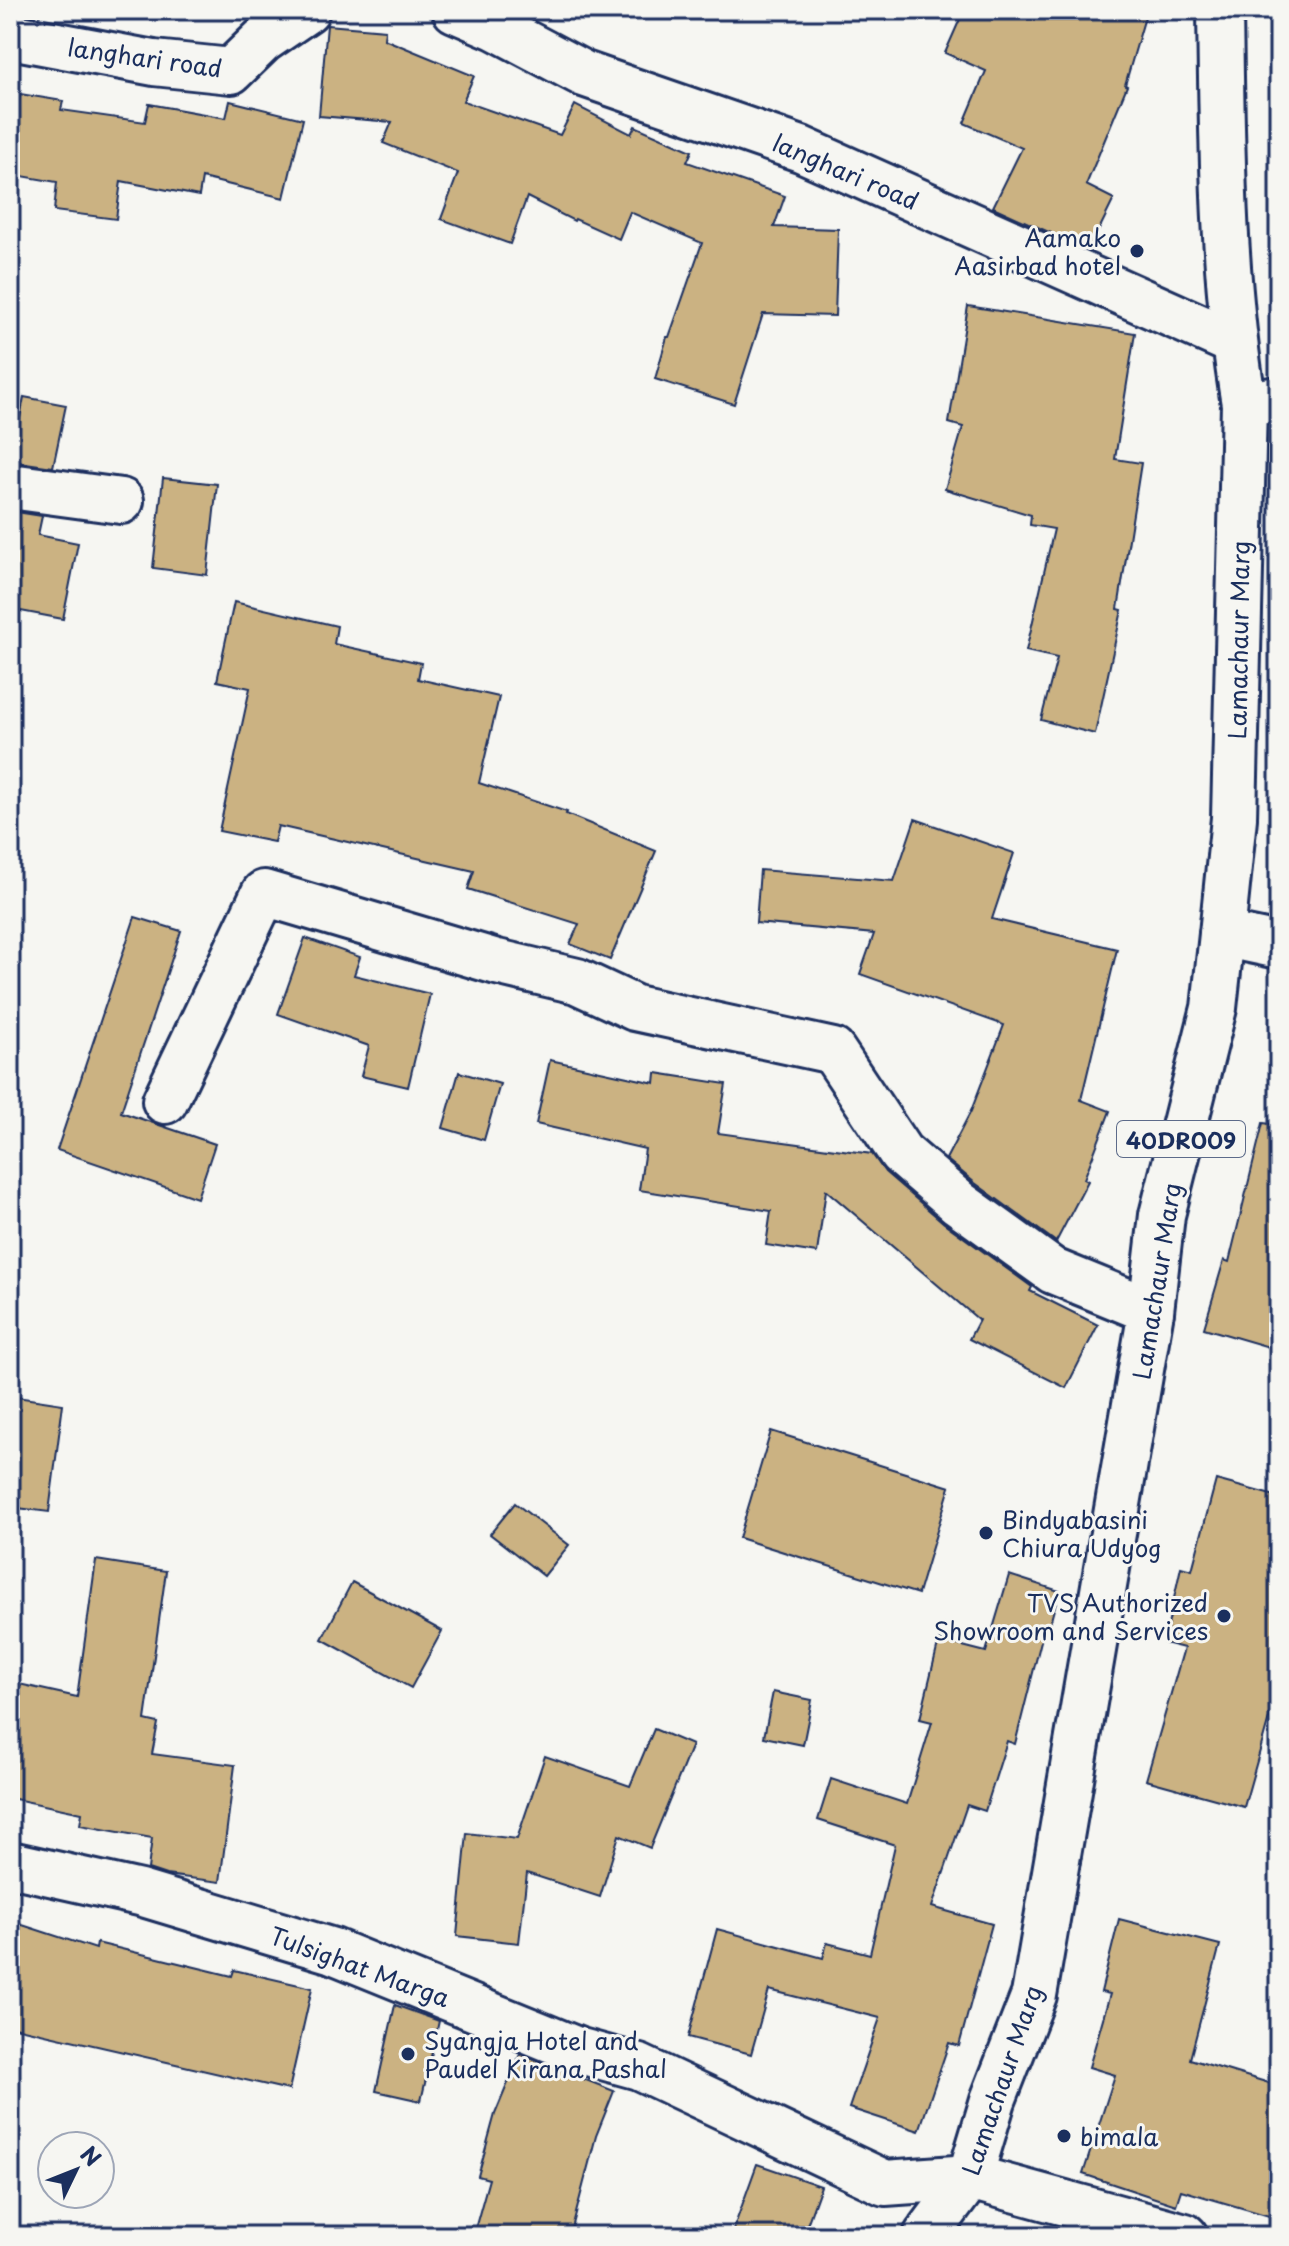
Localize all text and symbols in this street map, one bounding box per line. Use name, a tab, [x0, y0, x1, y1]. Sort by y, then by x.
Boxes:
street label: langhari road	[65, 28, 225, 86]
street label: langhari road	[767, 124, 925, 218]
place label: Aamako Aasirbad hotel	[954, 219, 1121, 283]
marker: Aamako Aasirbad hotel	[1128, 242, 1146, 260]
street label: Lamachaur Marg	[1218, 540, 1258, 740]
road number: 40DR009	[1117, 1121, 1245, 1157]
street label: Lamachaur Marg	[1123, 1180, 1189, 1382]
place label: Bindyabasini Chiura Udyog	[1002, 1501, 1162, 1565]
marker: Bindyabasini Chiura Udyog	[977, 1524, 995, 1542]
place label: TVS Authorized Showroom and Services	[933, 1584, 1208, 1648]
marker: TVS Authorized Showroom and Services	[1215, 1607, 1233, 1625]
street label: Tulsighat Marga	[265, 1917, 455, 2015]
street label: Lamachaur Marg	[952, 1980, 1050, 2180]
place label: Syangja Hotel and Paudel Kirana Pashal	[424, 2022, 667, 2086]
marker: Syangja Hotel and Paudel Kirana Pashal	[399, 2045, 417, 2063]
place label: bimala	[1080, 2118, 1158, 2154]
marker: bimala	[1055, 2127, 1073, 2145]
north arrow	[36, 2130, 116, 2210]
text: N	[74, 2138, 110, 2173]

